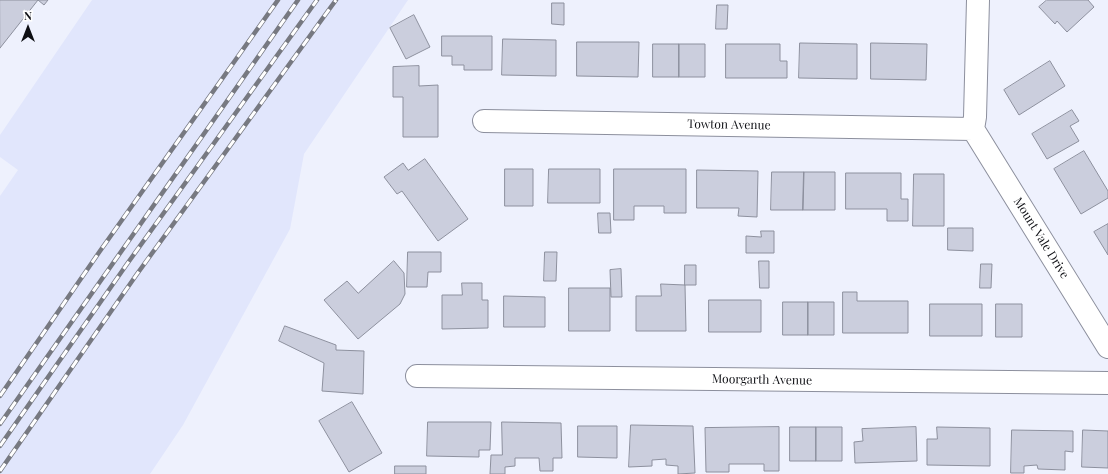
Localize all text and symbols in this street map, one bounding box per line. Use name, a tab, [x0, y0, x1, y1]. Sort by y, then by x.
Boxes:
north arrow	[8, 8, 48, 48]
text: N	[24, 8, 32, 23]
street label: Towton Avenue	[687, 117, 771, 133]
street label: Mount Vale Drive	[1010, 195, 1072, 281]
street label: Moorgarth Avenue	[712, 372, 812, 388]

